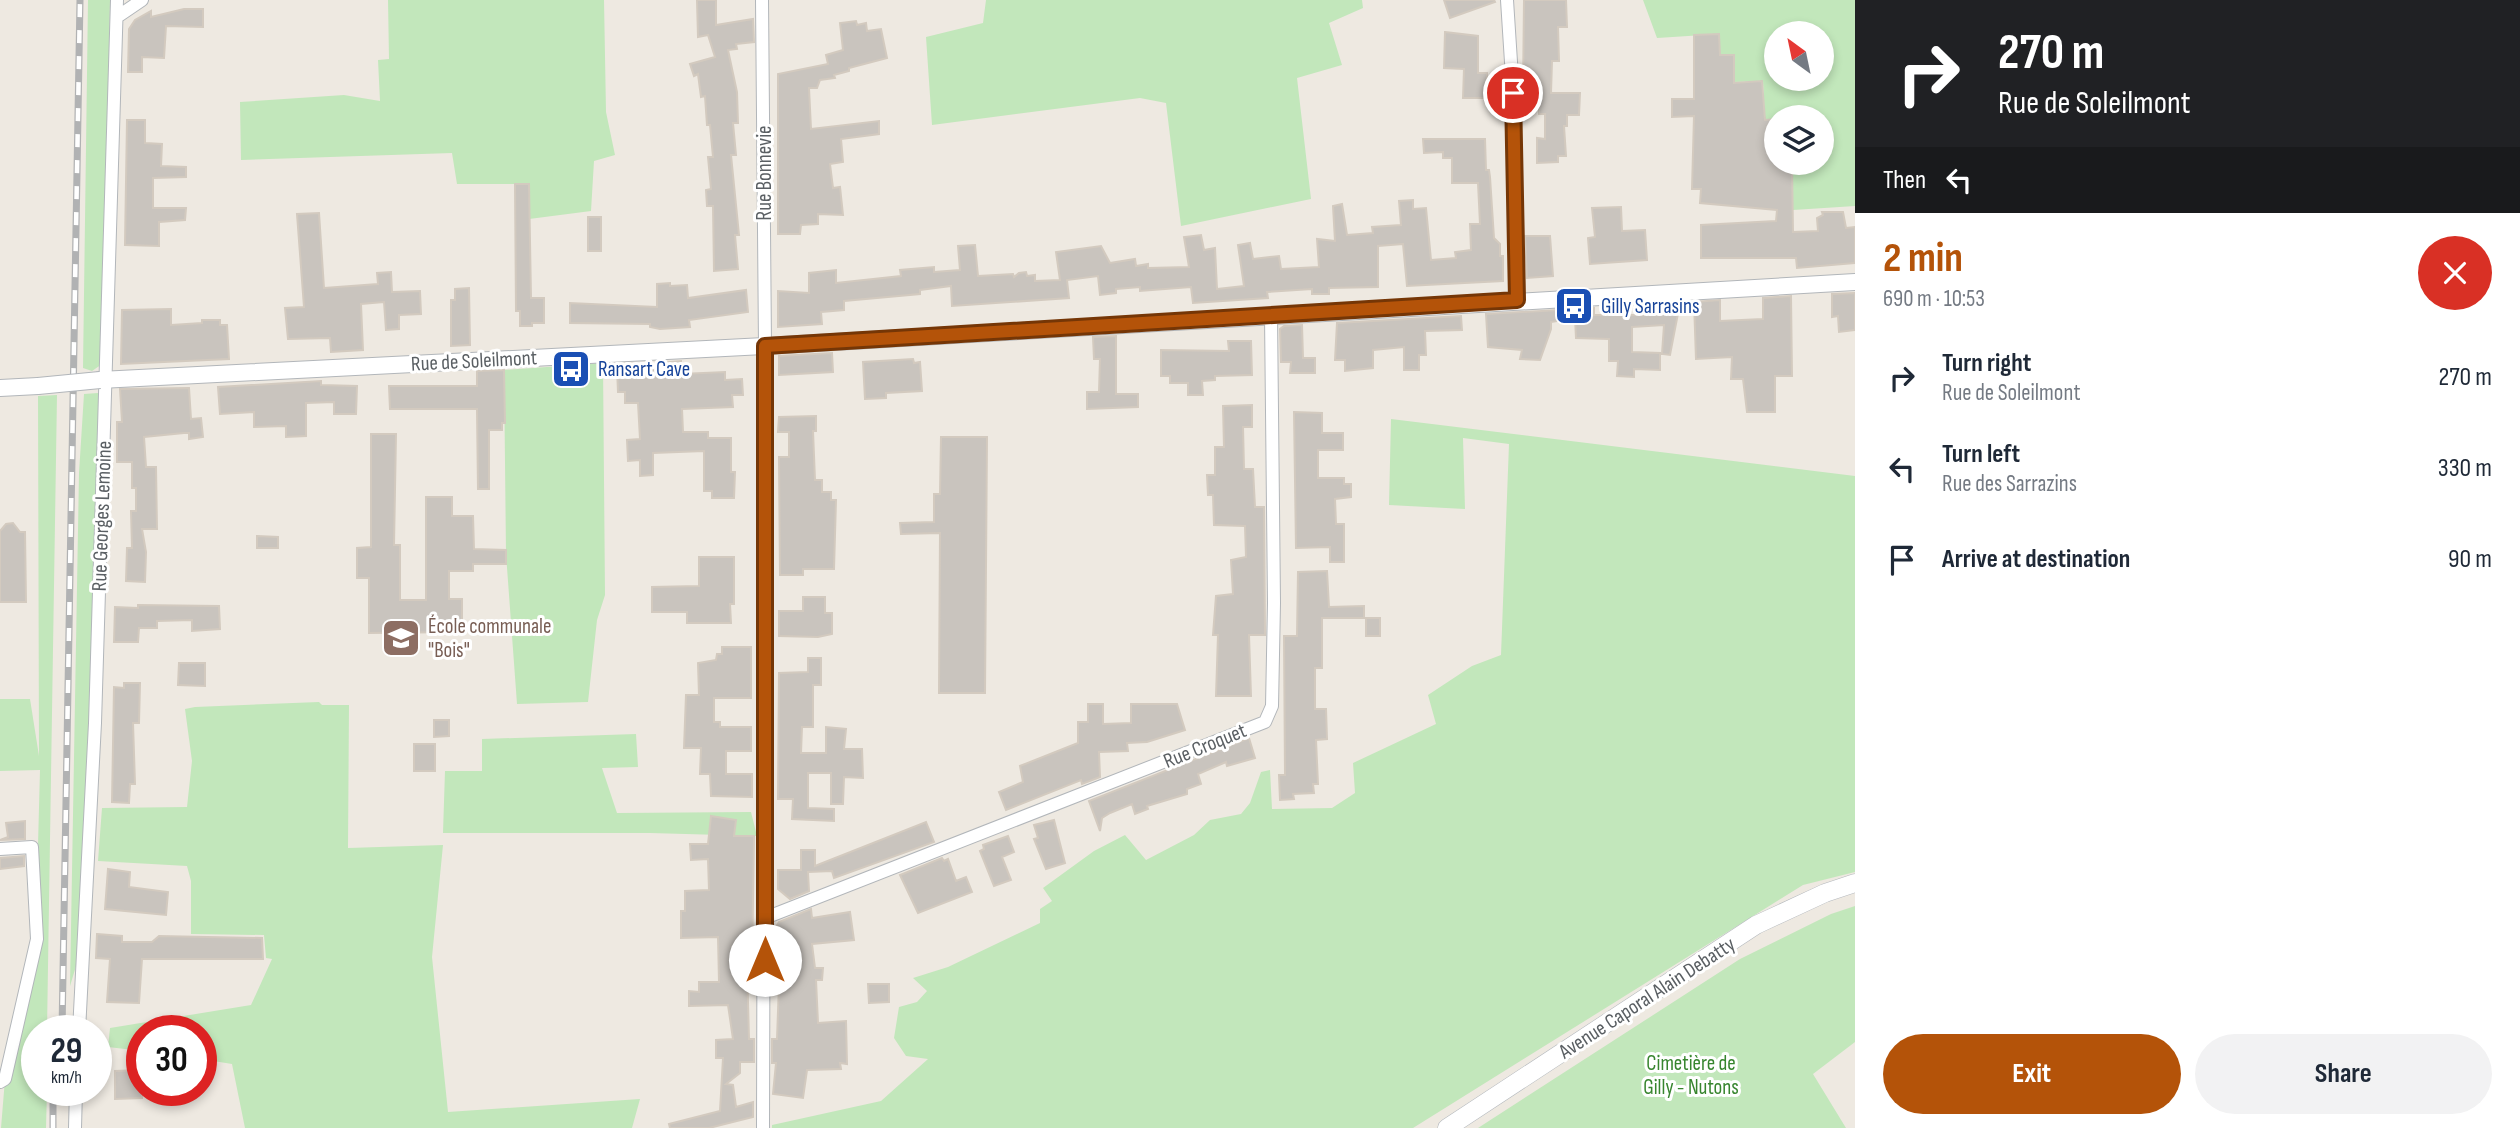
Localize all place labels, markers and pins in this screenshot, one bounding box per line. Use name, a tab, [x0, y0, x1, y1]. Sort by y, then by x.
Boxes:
pin	[1483, 63, 1543, 123]
bus stop icon: Gilly Sarrasins	[1553, 285, 1595, 327]
place label: Gilly Sarrasins	[1601, 294, 1700, 319]
bus stop icon: Ransart Cave	[550, 348, 592, 390]
place label: Ransart Cave	[598, 357, 690, 382]
place label: École communale "Bois"	[428, 614, 551, 663]
school or university icon: École communale "Bois"	[380, 617, 422, 659]

